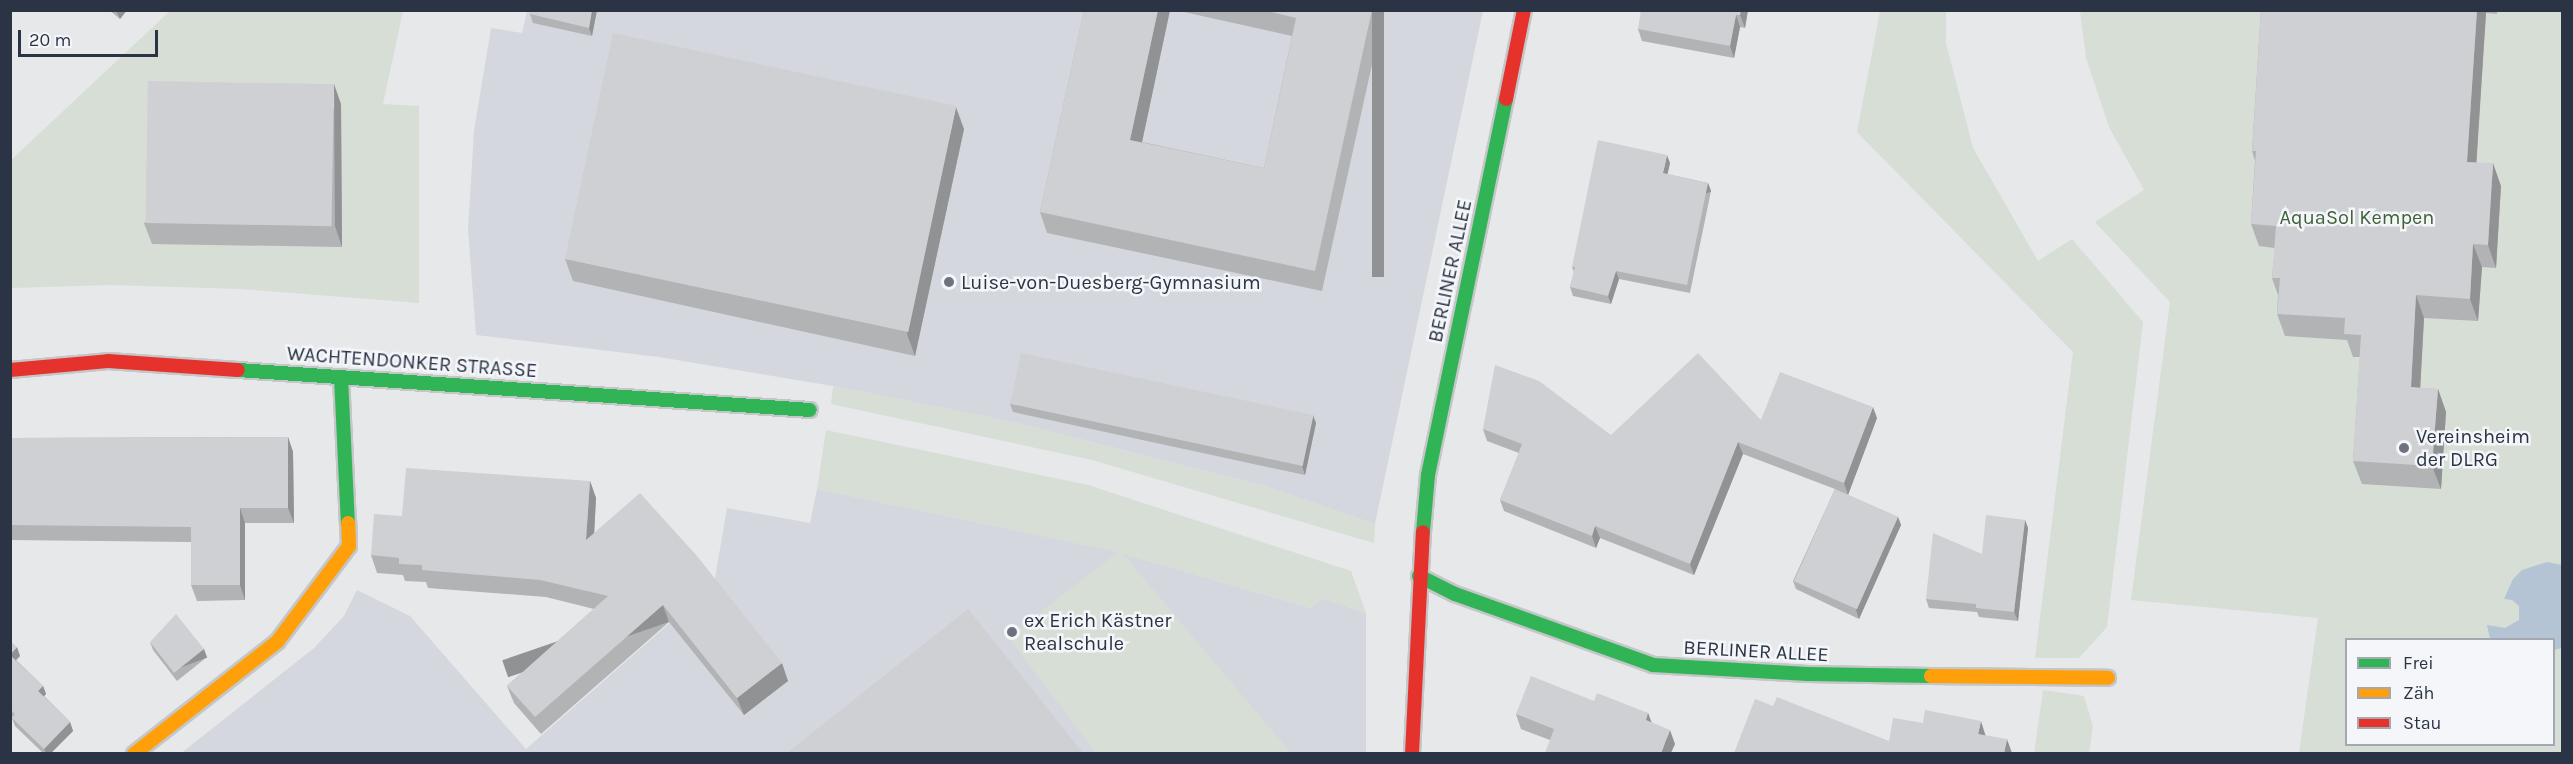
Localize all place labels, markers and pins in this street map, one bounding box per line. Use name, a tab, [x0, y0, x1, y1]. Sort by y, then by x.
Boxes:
place label: Luise-von-Duesberg-Gymnasium	[961, 270, 1261, 294]
marker: Luise-von-Duesberg-Gymnasium	[942, 275, 956, 289]
place label: Vereinsheim der DLRG	[2416, 424, 2530, 471]
marker: Vereinsheim der DLRG	[2397, 441, 2411, 455]
place label: ex Erich Kästner Realschule	[1024, 608, 1172, 655]
marker: ex Erich Kästner Realschule	[1005, 625, 1019, 639]

